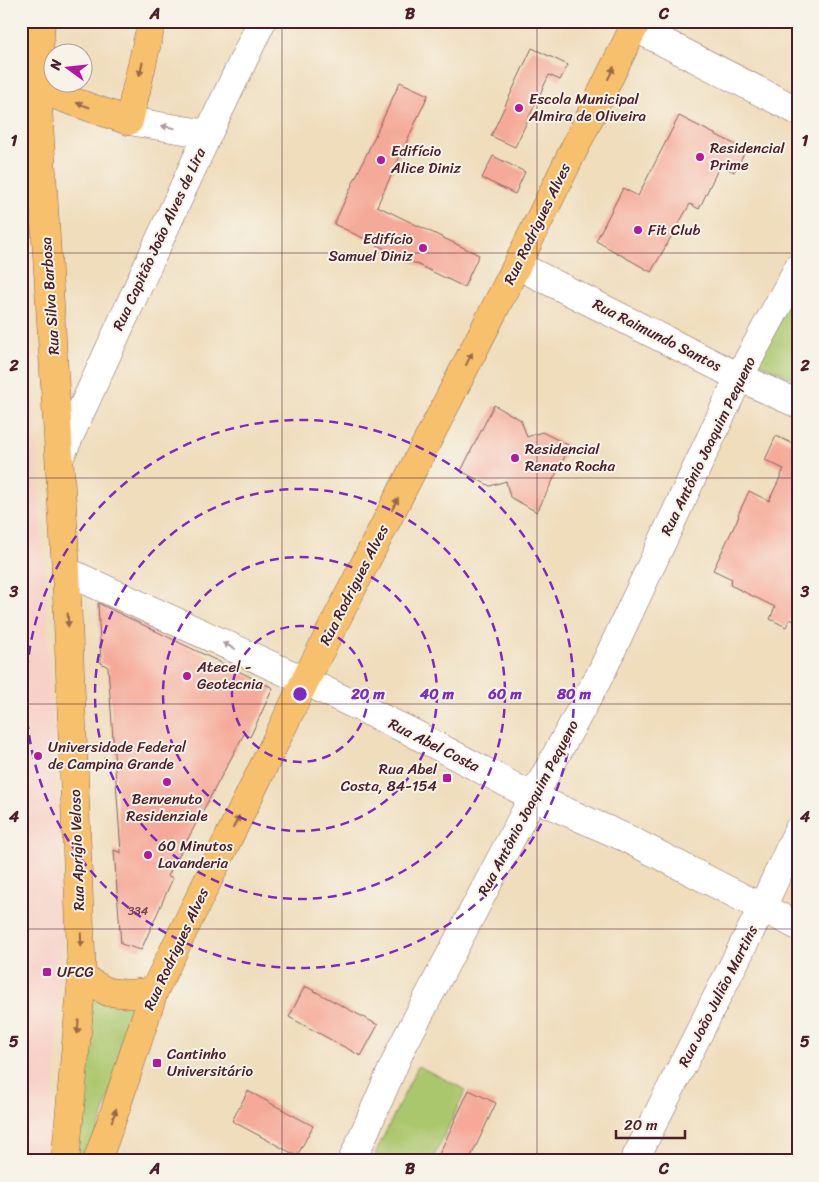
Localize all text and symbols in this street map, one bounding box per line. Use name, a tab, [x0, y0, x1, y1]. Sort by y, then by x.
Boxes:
text: A	[149, 0, 160, 28]
text: B	[405, 0, 416, 28]
text: C	[658, 0, 670, 28]
north arrow	[42, 42, 92, 92]
text: N	[42, 57, 69, 74]
one-way arrow	[137, 61, 145, 76]
one-way arrow	[607, 66, 615, 80]
place label: Escola Municipal Almira de Oliveira	[528, 86, 647, 129]
one-way arrow	[75, 101, 90, 109]
marker: Escola Municipal Almira de Oliveira	[513, 102, 525, 114]
one-way arrow	[160, 123, 176, 131]
text: 1	[11, 126, 18, 155]
text: 1	[802, 126, 809, 155]
place label: Residencial Prime	[710, 135, 785, 178]
place label: Edifício Alice Diniz	[390, 138, 462, 181]
street label: Rua Capitão João Alves de Lira	[105, 143, 213, 335]
marker: Residencial Prime	[694, 151, 706, 163]
marker: Edifício Alice Diniz	[375, 154, 387, 166]
street label: Rua Rodrigues Alves	[496, 159, 578, 289]
place label: Fit Club	[648, 217, 700, 243]
marker: Fit Club	[632, 224, 644, 236]
place label: Edifício Samuel Diniz	[329, 226, 414, 269]
street label: Rua Silva Barbosa	[33, 236, 67, 356]
marker: Edifício Samuel Diniz	[417, 242, 429, 254]
street label: Rua Raimundo Santos	[588, 291, 727, 379]
text: 2	[8, 351, 19, 380]
text: 2	[799, 351, 810, 380]
one-way arrow	[465, 352, 473, 366]
street label: Rua Antônio Joaquim Pequeno	[653, 352, 763, 540]
place label: Residencial Renato Rocha	[525, 436, 615, 479]
marker: Residencial Renato Rocha	[509, 452, 521, 464]
one-way arrow	[391, 497, 399, 511]
street label: Rua Rodrigues Alves	[312, 520, 396, 650]
text: 3	[9, 577, 19, 606]
text: 3	[800, 577, 810, 606]
one-way arrow	[64, 612, 72, 628]
one-way arrow	[222, 642, 236, 650]
place label: Atecel - Geotecnia	[196, 654, 263, 697]
marker: Atecel - Geotecnia	[181, 670, 193, 682]
text: 20 m	[350, 681, 385, 707]
text: 40 m	[419, 681, 455, 707]
text: 60 m	[487, 681, 522, 707]
text: 80 m	[556, 681, 591, 707]
centre of rings	[291, 685, 309, 703]
street label: Rua Abel Costa	[384, 711, 485, 779]
street label: Rua Antônio Joaquim Pequeno	[470, 715, 586, 901]
place label: Universidade Federal de Campina Grande	[48, 734, 187, 777]
marker: Universidade Federal de Campina Grande	[32, 750, 44, 762]
place label: Rua Abel Costa, 84-154	[341, 756, 438, 799]
marker: Rua Abel Costa, 84-154	[441, 772, 453, 784]
marker: Benvenuto Residenziale	[161, 776, 173, 788]
place label: Benvenuto Residenziale	[126, 786, 208, 829]
street label: Rua Aprígio Veloso	[62, 789, 92, 911]
text: 4	[8, 802, 19, 831]
text: 4	[799, 802, 810, 831]
one-way arrow	[232, 814, 241, 829]
place label: 60 Minutos Lavanderia	[158, 833, 233, 876]
marker: 60 Minutos Lavanderia	[142, 849, 154, 861]
street label: Rua Rodrigues Alves	[136, 883, 216, 1015]
house number: 334	[128, 900, 149, 922]
street label: Rua João Julião Martins	[671, 920, 765, 1072]
one-way arrow	[77, 932, 85, 948]
place label: UFCG	[57, 959, 94, 985]
marker: UFCG	[41, 966, 53, 978]
one-way arrow	[74, 1019, 82, 1035]
text: 5	[9, 1027, 19, 1056]
text: 5	[800, 1027, 810, 1056]
place label: Cantinho Universitário	[167, 1041, 253, 1084]
marker: Cantinho Universitário	[151, 1057, 163, 1069]
one-way arrow	[110, 1107, 118, 1122]
scale bar	[616, 1107, 685, 1139]
text: 20 m	[624, 1112, 658, 1138]
text: A	[149, 1154, 160, 1182]
text: B	[405, 1154, 416, 1182]
text: C	[658, 1154, 670, 1182]

